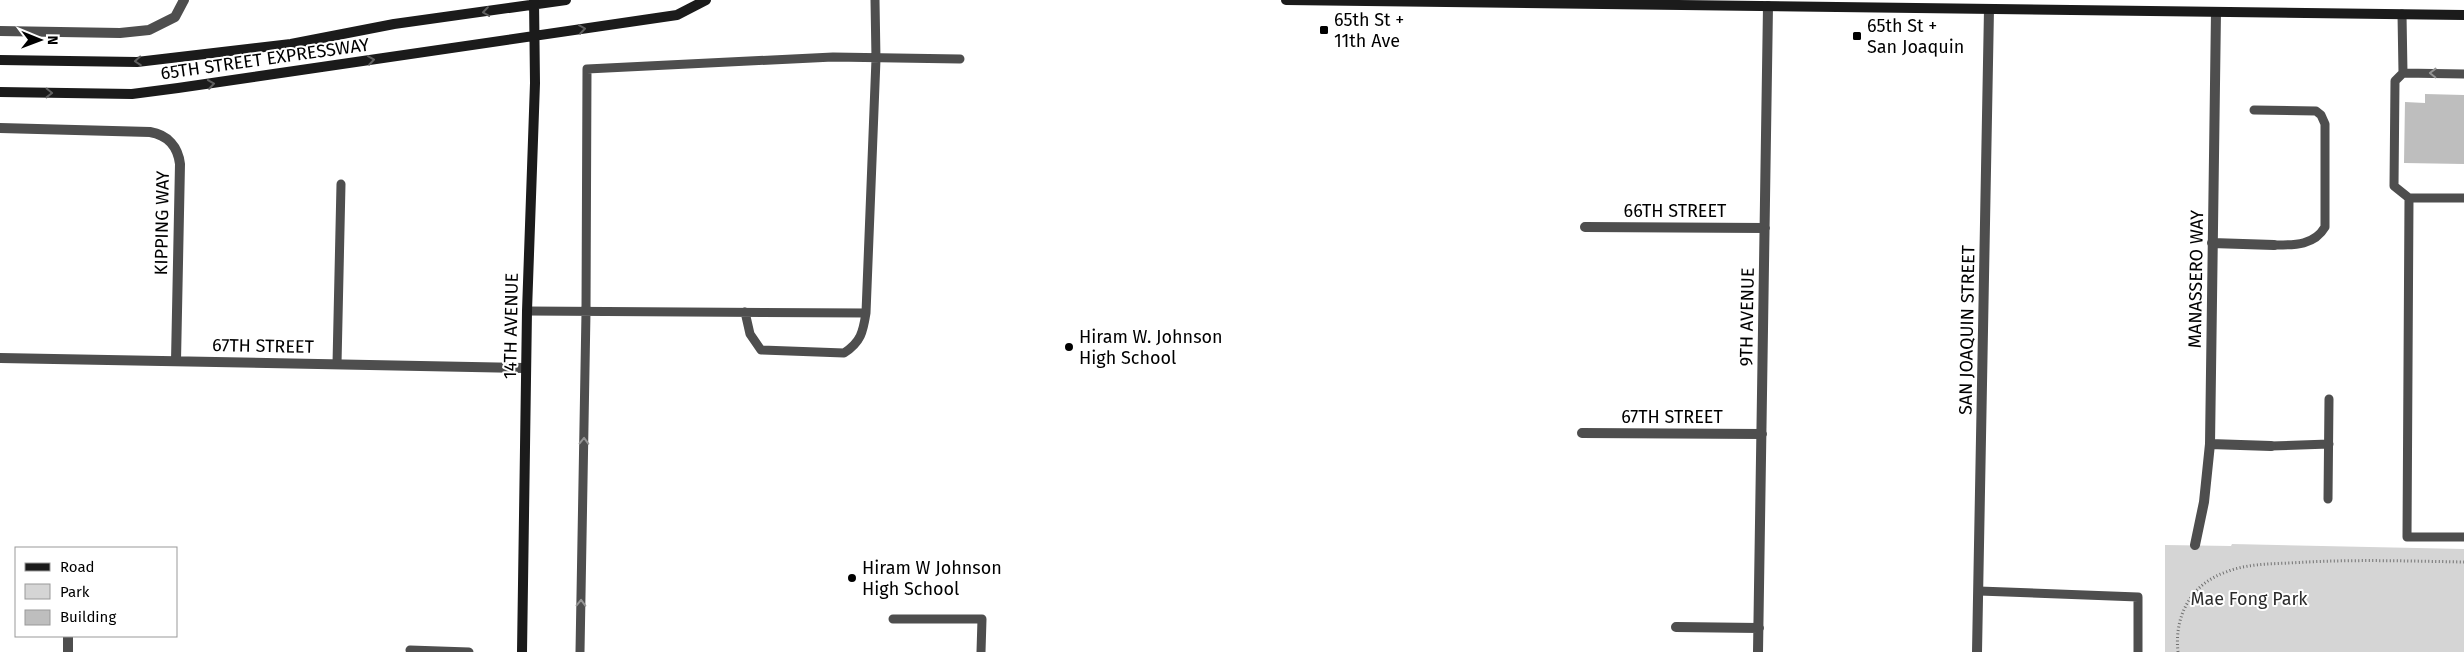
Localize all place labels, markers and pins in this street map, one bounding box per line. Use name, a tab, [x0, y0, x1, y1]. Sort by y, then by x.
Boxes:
place label: 65th St + 11th Ave	[1334, 9, 1404, 52]
place label: 65th St + San Joaquin	[1867, 15, 1964, 58]
marker: 65th St + 11th Ave	[1318, 24, 1330, 36]
marker: 65th St + San Joaquin	[1851, 30, 1863, 42]
place label: Hiram W. Johnson High School	[1079, 326, 1223, 369]
marker: Hiram W. Johnson High School	[1063, 341, 1075, 353]
place label: Hiram W Johnson High School	[862, 557, 1002, 600]
marker: Hiram W Johnson High School	[846, 572, 858, 584]

